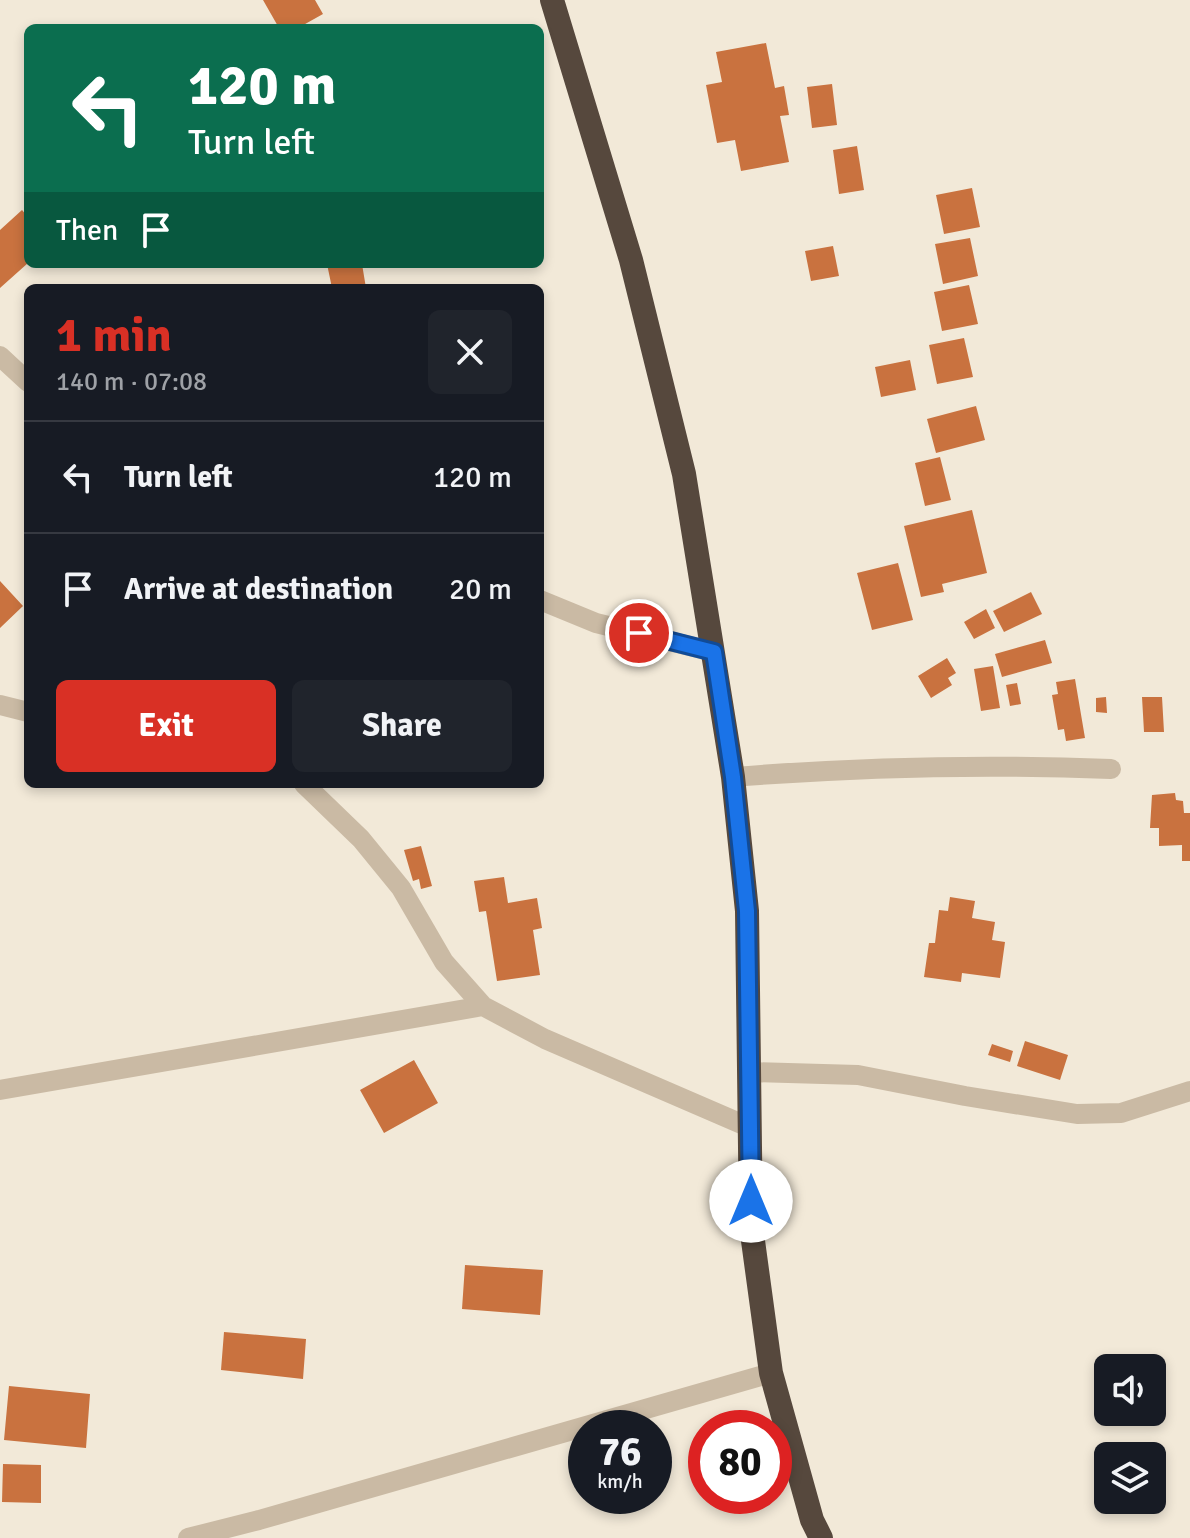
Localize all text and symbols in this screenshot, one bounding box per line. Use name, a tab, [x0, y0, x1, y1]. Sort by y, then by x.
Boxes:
text: 120 m	[188, 51, 336, 120]
icon: left	[56, 56, 160, 160]
text: Turn left	[188, 120, 315, 165]
icon: arrive	[134, 208, 178, 252]
text: Then	[56, 212, 118, 249]
text: 1 min	[56, 306, 172, 365]
button: close	[428, 310, 512, 394]
text: 140 m · 07:08	[56, 366, 207, 398]
icon: left	[56, 455, 100, 499]
text: Turn left	[124, 459, 233, 496]
text: 120 m	[433, 459, 512, 496]
icon: arrive	[56, 567, 100, 611]
text: Arrive at destination	[124, 571, 393, 608]
text: 20 m	[449, 571, 512, 608]
pin	[605, 599, 673, 667]
icon: arrive	[617, 611, 661, 655]
button: Exit	[56, 680, 276, 772]
button: Share	[292, 680, 512, 772]
position arrow	[709, 1159, 793, 1243]
map controls	[1094, 1354, 1166, 1514]
button: sound	[1094, 1354, 1166, 1426]
speed limit sign: 80	[688, 1410, 792, 1514]
text: 76	[598, 1427, 642, 1477]
button: layers	[1094, 1442, 1166, 1514]
text: km/h	[597, 1469, 643, 1494]

